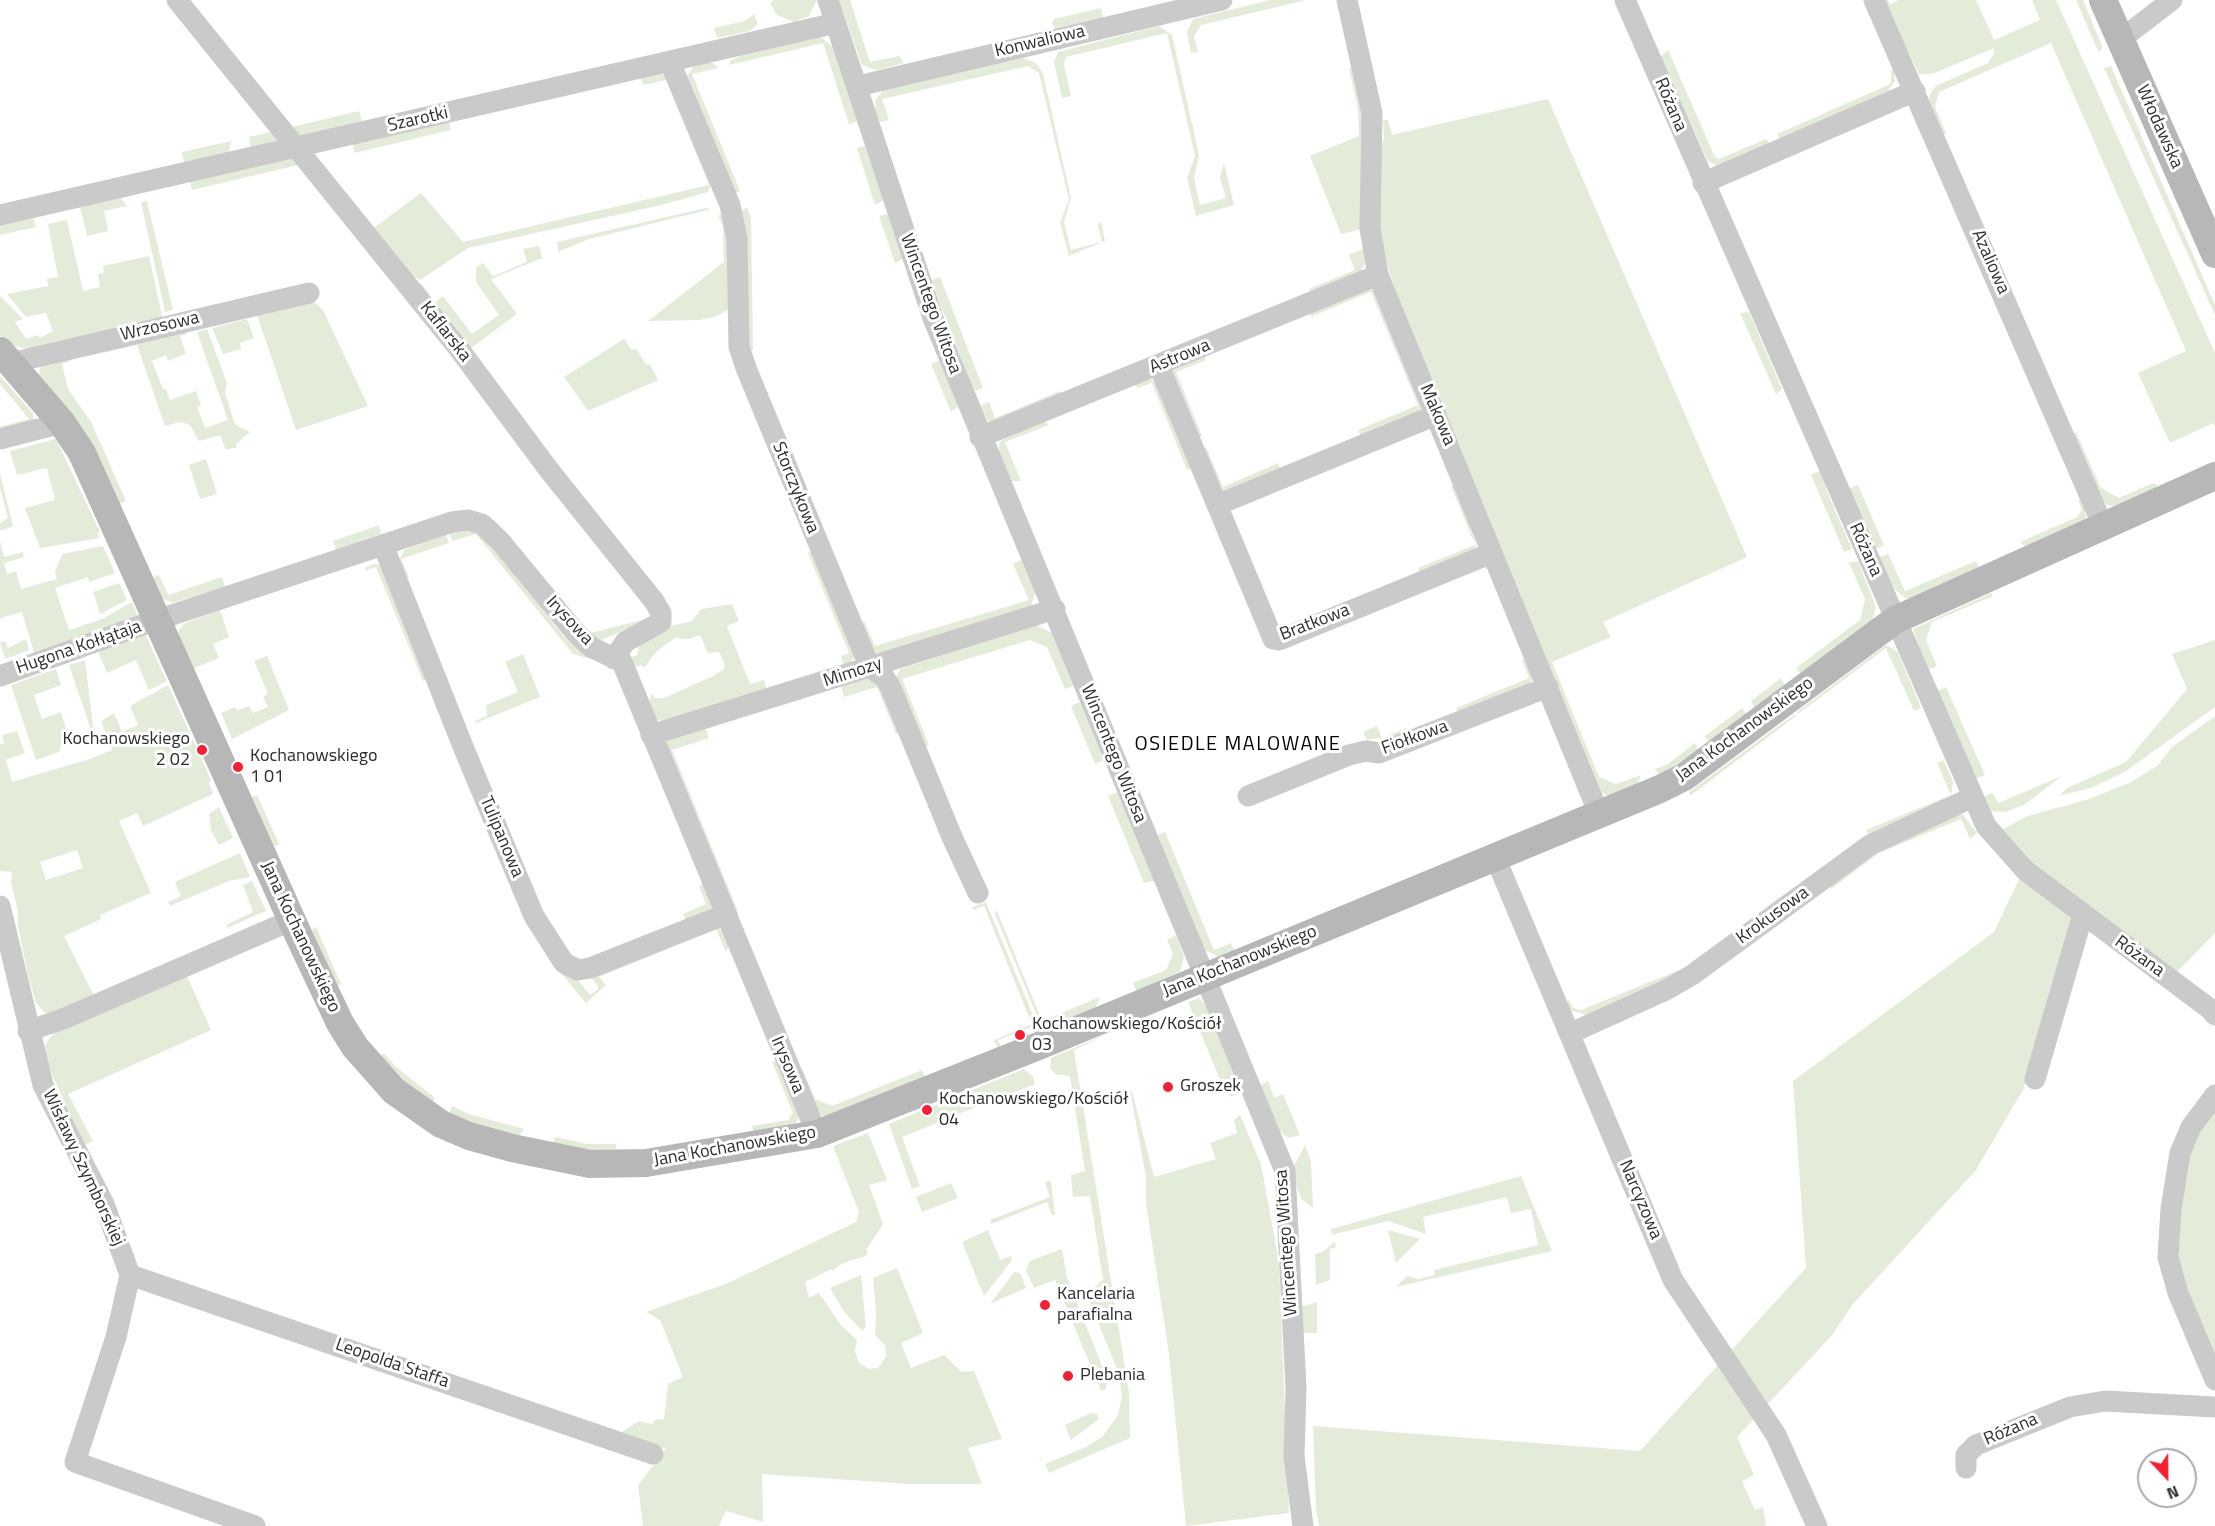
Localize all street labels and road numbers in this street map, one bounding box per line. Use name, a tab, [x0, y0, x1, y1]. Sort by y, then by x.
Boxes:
street label: Konwaliowa	[993, 21, 1087, 63]
street label: Różana	[1649, 75, 1691, 135]
street label: Włodawska	[2131, 82, 2187, 172]
street label: Szarotki	[386, 103, 450, 137]
street label: Azaliowa	[1966, 227, 2014, 297]
street label: Wincentego Witosa	[895, 231, 965, 377]
street label: Kaflarska	[415, 298, 475, 366]
street label: Wrzosowa	[119, 307, 201, 347]
street label: Astrowa	[1147, 335, 1213, 379]
street label: Makowa	[1414, 381, 1460, 449]
street label: Storczykowa	[767, 439, 823, 537]
street label: Różana	[1844, 520, 1886, 580]
street label: Irysowa	[541, 592, 597, 650]
street label: Bratkowa	[1277, 600, 1353, 646]
street label: Hugona Kołłątaja	[14, 616, 144, 680]
street label: Mimozy	[821, 653, 885, 693]
street label: Jana Kochanowskiego	[1672, 673, 1818, 787]
street label: Wincentego Witosa	[1075, 682, 1151, 826]
street label: Fiołkowa	[1379, 716, 1451, 760]
street label: Tulipanowa	[474, 793, 528, 881]
street label: Jana Kochanowskiego	[255, 858, 345, 1016]
street label: Krokusowa	[1733, 882, 1813, 950]
street label: Jana Kochanowskiego	[1160, 921, 1320, 1003]
street label: Różana	[2110, 932, 2168, 982]
street label: Irysowa	[765, 1033, 809, 1097]
street label: Wisławy Szymborskiej	[37, 1086, 129, 1250]
street label: Jana Kochanowskiego	[652, 1122, 818, 1172]
street label: Narcyzowa	[1614, 1157, 1666, 1243]
street label: Wincentego Witosa	[1271, 1169, 1303, 1317]
street label: Leopolda Staffa	[332, 1334, 452, 1394]
street label: Różana	[1981, 1409, 2041, 1451]

